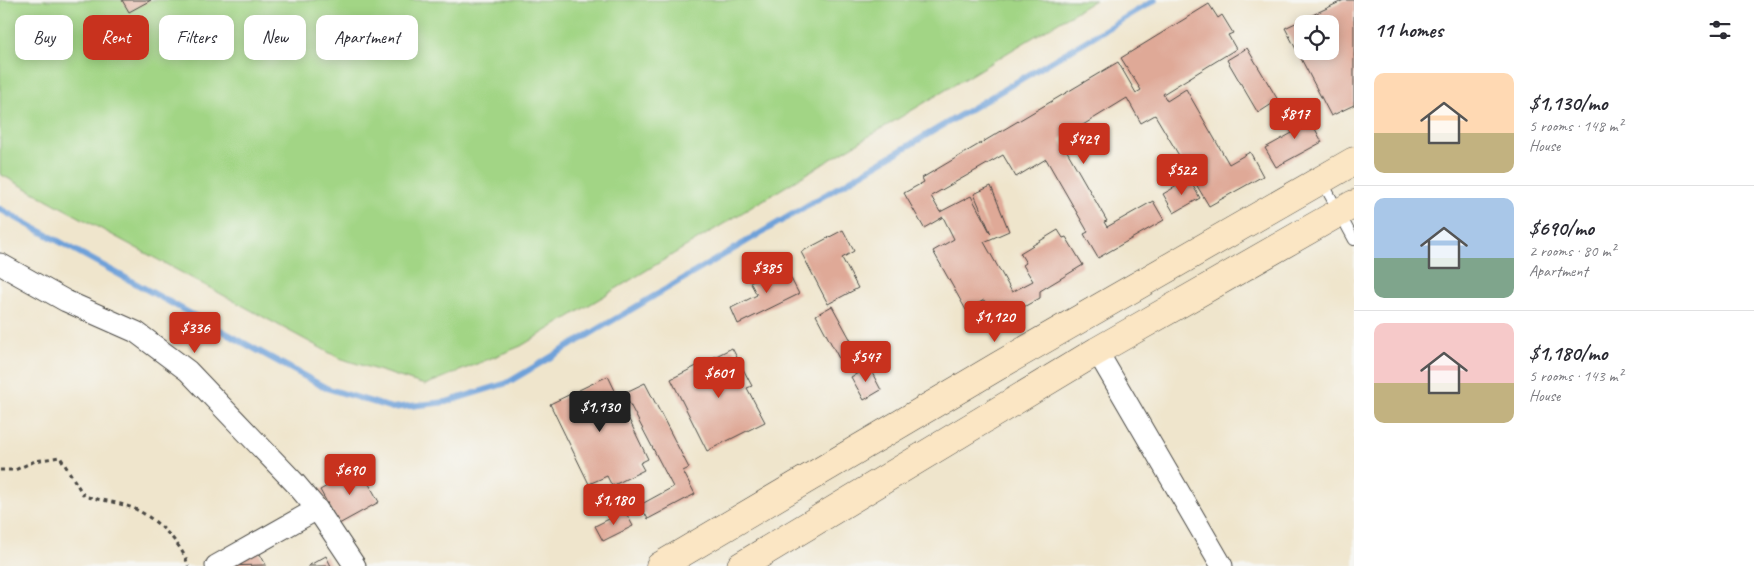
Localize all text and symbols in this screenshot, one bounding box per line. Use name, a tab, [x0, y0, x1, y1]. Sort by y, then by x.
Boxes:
chip: Buy	[15, 15, 73, 60]
chip: Rent	[83, 15, 149, 60]
chip: Filters	[159, 15, 234, 60]
chip: New	[244, 15, 306, 60]
chip: Apartment	[316, 15, 418, 60]
map controls	[1294, 15, 1339, 60]
button: locate	[1294, 15, 1339, 60]
icon: filters	[1706, 16, 1734, 44]
text: 11 homes	[1374, 17, 1443, 43]
text: $1,130/mo	[1529, 90, 1607, 116]
icon: home	[1414, 93, 1474, 153]
pin: $817	[1265, 98, 1325, 140]
text: $817	[1281, 104, 1309, 124]
text: 5 rooms · 148 m²	[1529, 116, 1623, 136]
pin: $429	[1054, 122, 1114, 165]
text: $429	[1070, 129, 1098, 149]
text: House	[1529, 136, 1560, 156]
pin: $522	[1152, 154, 1212, 196]
text: $522	[1168, 160, 1196, 180]
text: $690/mo	[1529, 215, 1594, 241]
icon: home	[1414, 218, 1474, 278]
text: 2 rooms · 80 m²	[1529, 241, 1615, 261]
pin: $385	[737, 252, 797, 294]
text: $385	[753, 258, 781, 278]
text: Apartment	[1529, 261, 1588, 281]
pin: $1,120	[954, 300, 1036, 343]
text: $1,120	[975, 307, 1015, 327]
pin: $336	[165, 312, 225, 354]
text: $336	[180, 318, 210, 338]
pin: $547	[836, 340, 896, 383]
text: $1,180/mo	[1529, 340, 1607, 366]
icon: home	[1414, 343, 1474, 403]
text: $547	[852, 347, 880, 367]
pin: $601	[689, 356, 749, 399]
text: $601	[704, 363, 734, 383]
text: 5 rooms · 143 m²	[1529, 366, 1623, 386]
text: House	[1529, 386, 1560, 406]
pin: $1,130	[559, 390, 641, 433]
text: $1,130	[580, 397, 620, 417]
pin: $690	[320, 454, 380, 496]
text: $690	[336, 460, 364, 480]
pin: $1,180	[573, 484, 655, 526]
text: $1,180	[594, 490, 634, 510]

